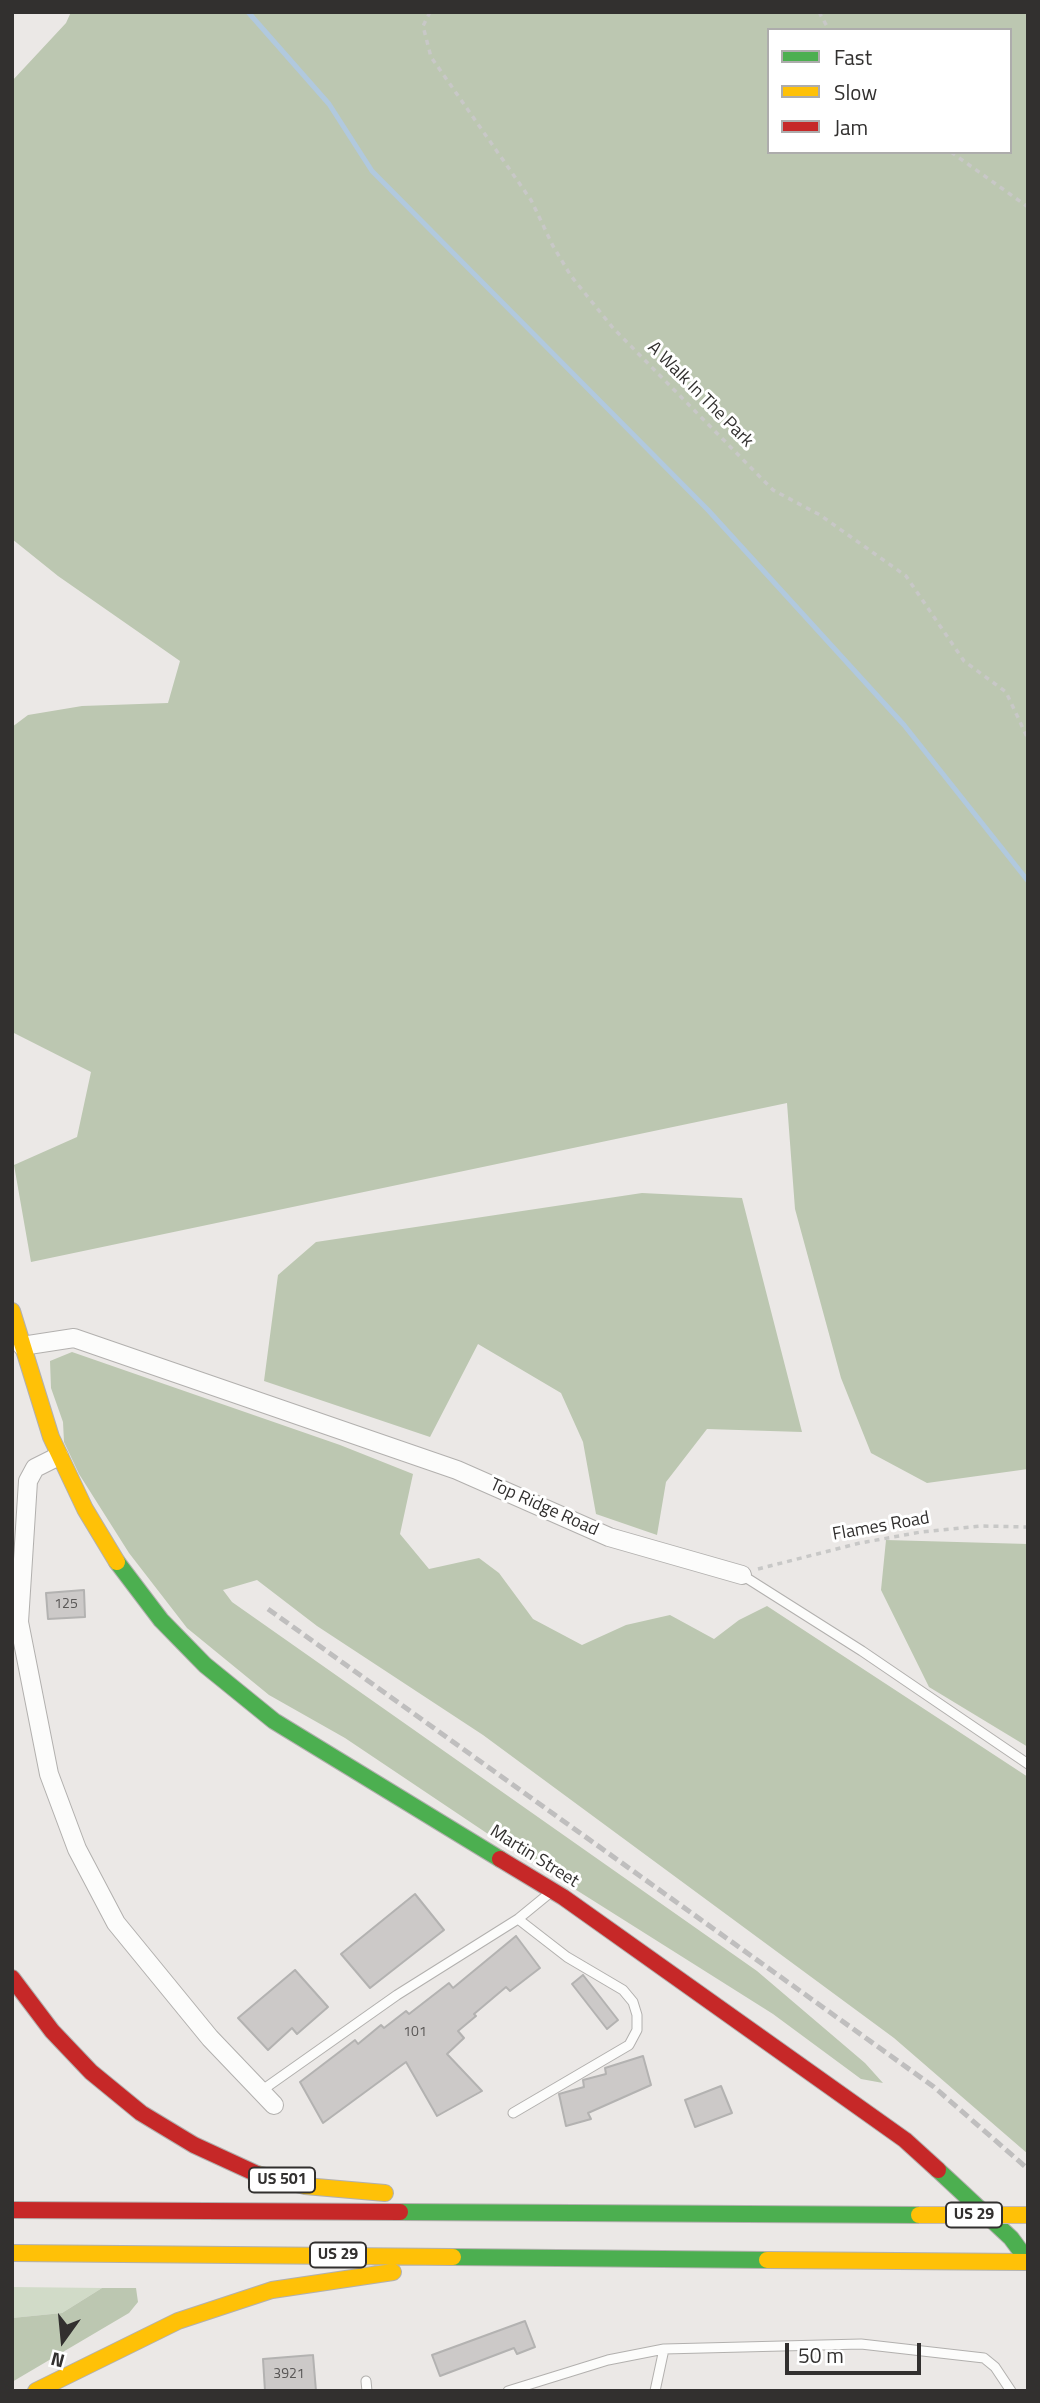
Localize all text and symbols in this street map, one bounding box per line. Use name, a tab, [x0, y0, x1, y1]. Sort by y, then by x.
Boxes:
legend	[767, 28, 1012, 154]
text: Fast	[834, 41, 872, 73]
text: Slow	[834, 76, 877, 108]
text: Jam	[834, 111, 868, 143]
street label: A Walk In The Park	[643, 338, 757, 452]
street label: Top Ridge Road	[486, 1474, 602, 1542]
street label: Flames Road	[831, 1508, 931, 1546]
house number: 125	[54, 1597, 78, 1613]
street label: Martin Street	[486, 1821, 582, 1893]
house number: 101	[403, 2025, 427, 2041]
road number: US 501	[249, 2168, 315, 2192]
road number: US 29	[946, 2202, 1002, 2228]
road number: US 29	[310, 2242, 366, 2268]
north arrow	[28, 2305, 98, 2375]
scale bar	[788, 2330, 925, 2374]
text: 50 m	[798, 2339, 844, 2371]
text: N	[47, 2345, 68, 2376]
house number: 3921	[273, 2367, 305, 2383]

